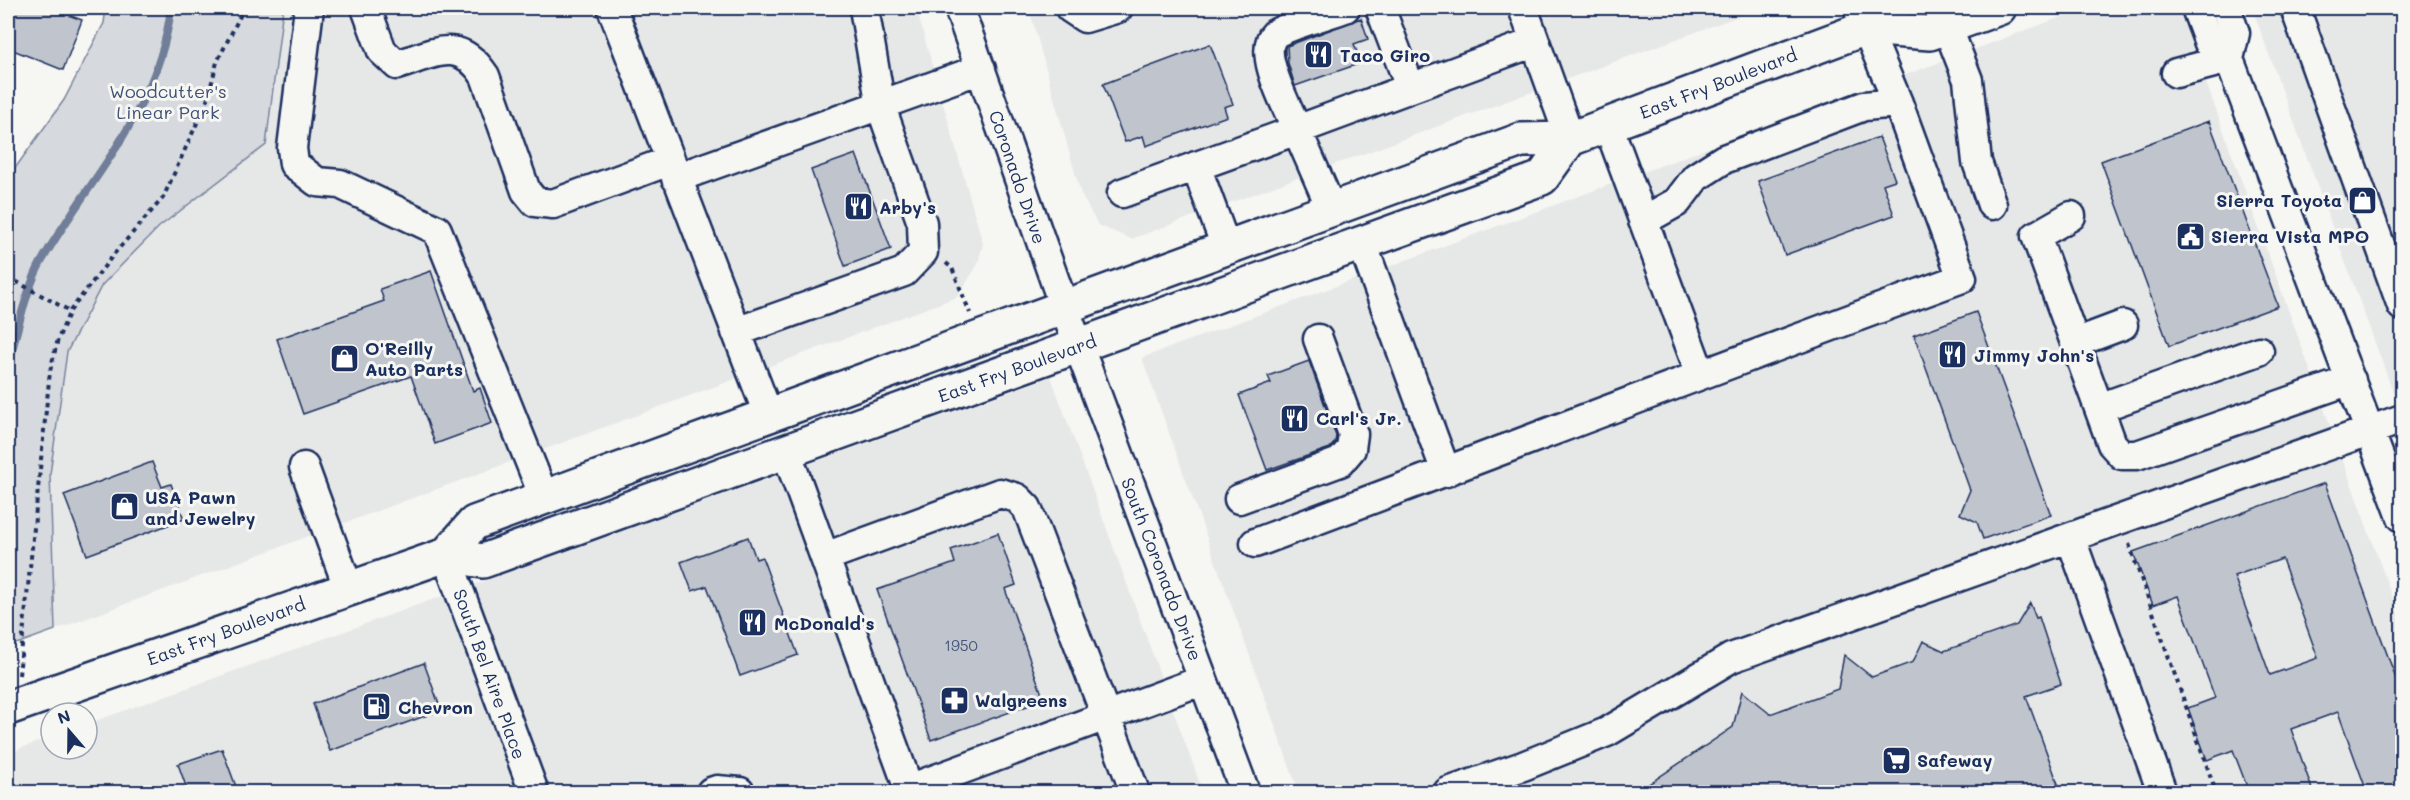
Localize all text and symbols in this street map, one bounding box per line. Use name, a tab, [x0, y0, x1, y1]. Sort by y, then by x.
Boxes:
restaurant icon: Taco Giro	[1303, 39, 1335, 71]
street label: East Fry Boulevard	[1636, 42, 1800, 124]
place label: Taco Giro	[1340, 43, 1430, 67]
park label: Woodcutter's Linear Park	[109, 79, 227, 124]
street label: Coronado Drive	[984, 107, 1052, 247]
shop icon: Sierra Toyota	[2347, 184, 2379, 216]
place label: Sierra Toyota	[2216, 188, 2342, 212]
restaurant icon: Arby's	[842, 191, 874, 223]
place label: Arby's	[879, 195, 936, 219]
public building icon: Sierra Vista MPO	[2174, 220, 2206, 252]
place label: Sierra Vista MPO	[2211, 224, 2369, 248]
street label: East Fry Boulevard	[935, 328, 1099, 408]
place label: O'Reilly Auto Parts	[365, 336, 463, 381]
restaurant icon: Jimmy John's	[1937, 339, 1969, 371]
shop icon: O'Reilly Auto Parts	[328, 342, 360, 374]
place label: Jimmy John's	[1974, 343, 2094, 367]
restaurant icon: Carl's Jr.	[1279, 402, 1311, 434]
place label: Carl's Jr.	[1316, 406, 1402, 430]
street label: South Coronado Drive	[1116, 474, 1208, 664]
place label: USA Pawn and Jewelry	[145, 485, 256, 530]
shop icon: USA Pawn and Jewelry	[108, 491, 140, 523]
street label: South Bel Aire Place	[448, 586, 532, 762]
street label: East Fry Boulevard	[144, 591, 308, 671]
restaurant icon: McDonald's	[737, 607, 769, 639]
place label: McDonald's	[774, 611, 875, 635]
house number: 1950	[944, 635, 978, 655]
pharmacy icon: Walgreens	[938, 684, 970, 716]
place label: Walgreens	[975, 688, 1067, 712]
fuel station icon: Chevron	[361, 691, 393, 723]
place label: Chevron	[398, 695, 473, 719]
north arrow	[39, 701, 99, 761]
text: N	[54, 704, 73, 728]
supermarket icon: Safeway	[1880, 744, 1912, 776]
place label: Safeway	[1917, 748, 1993, 772]

